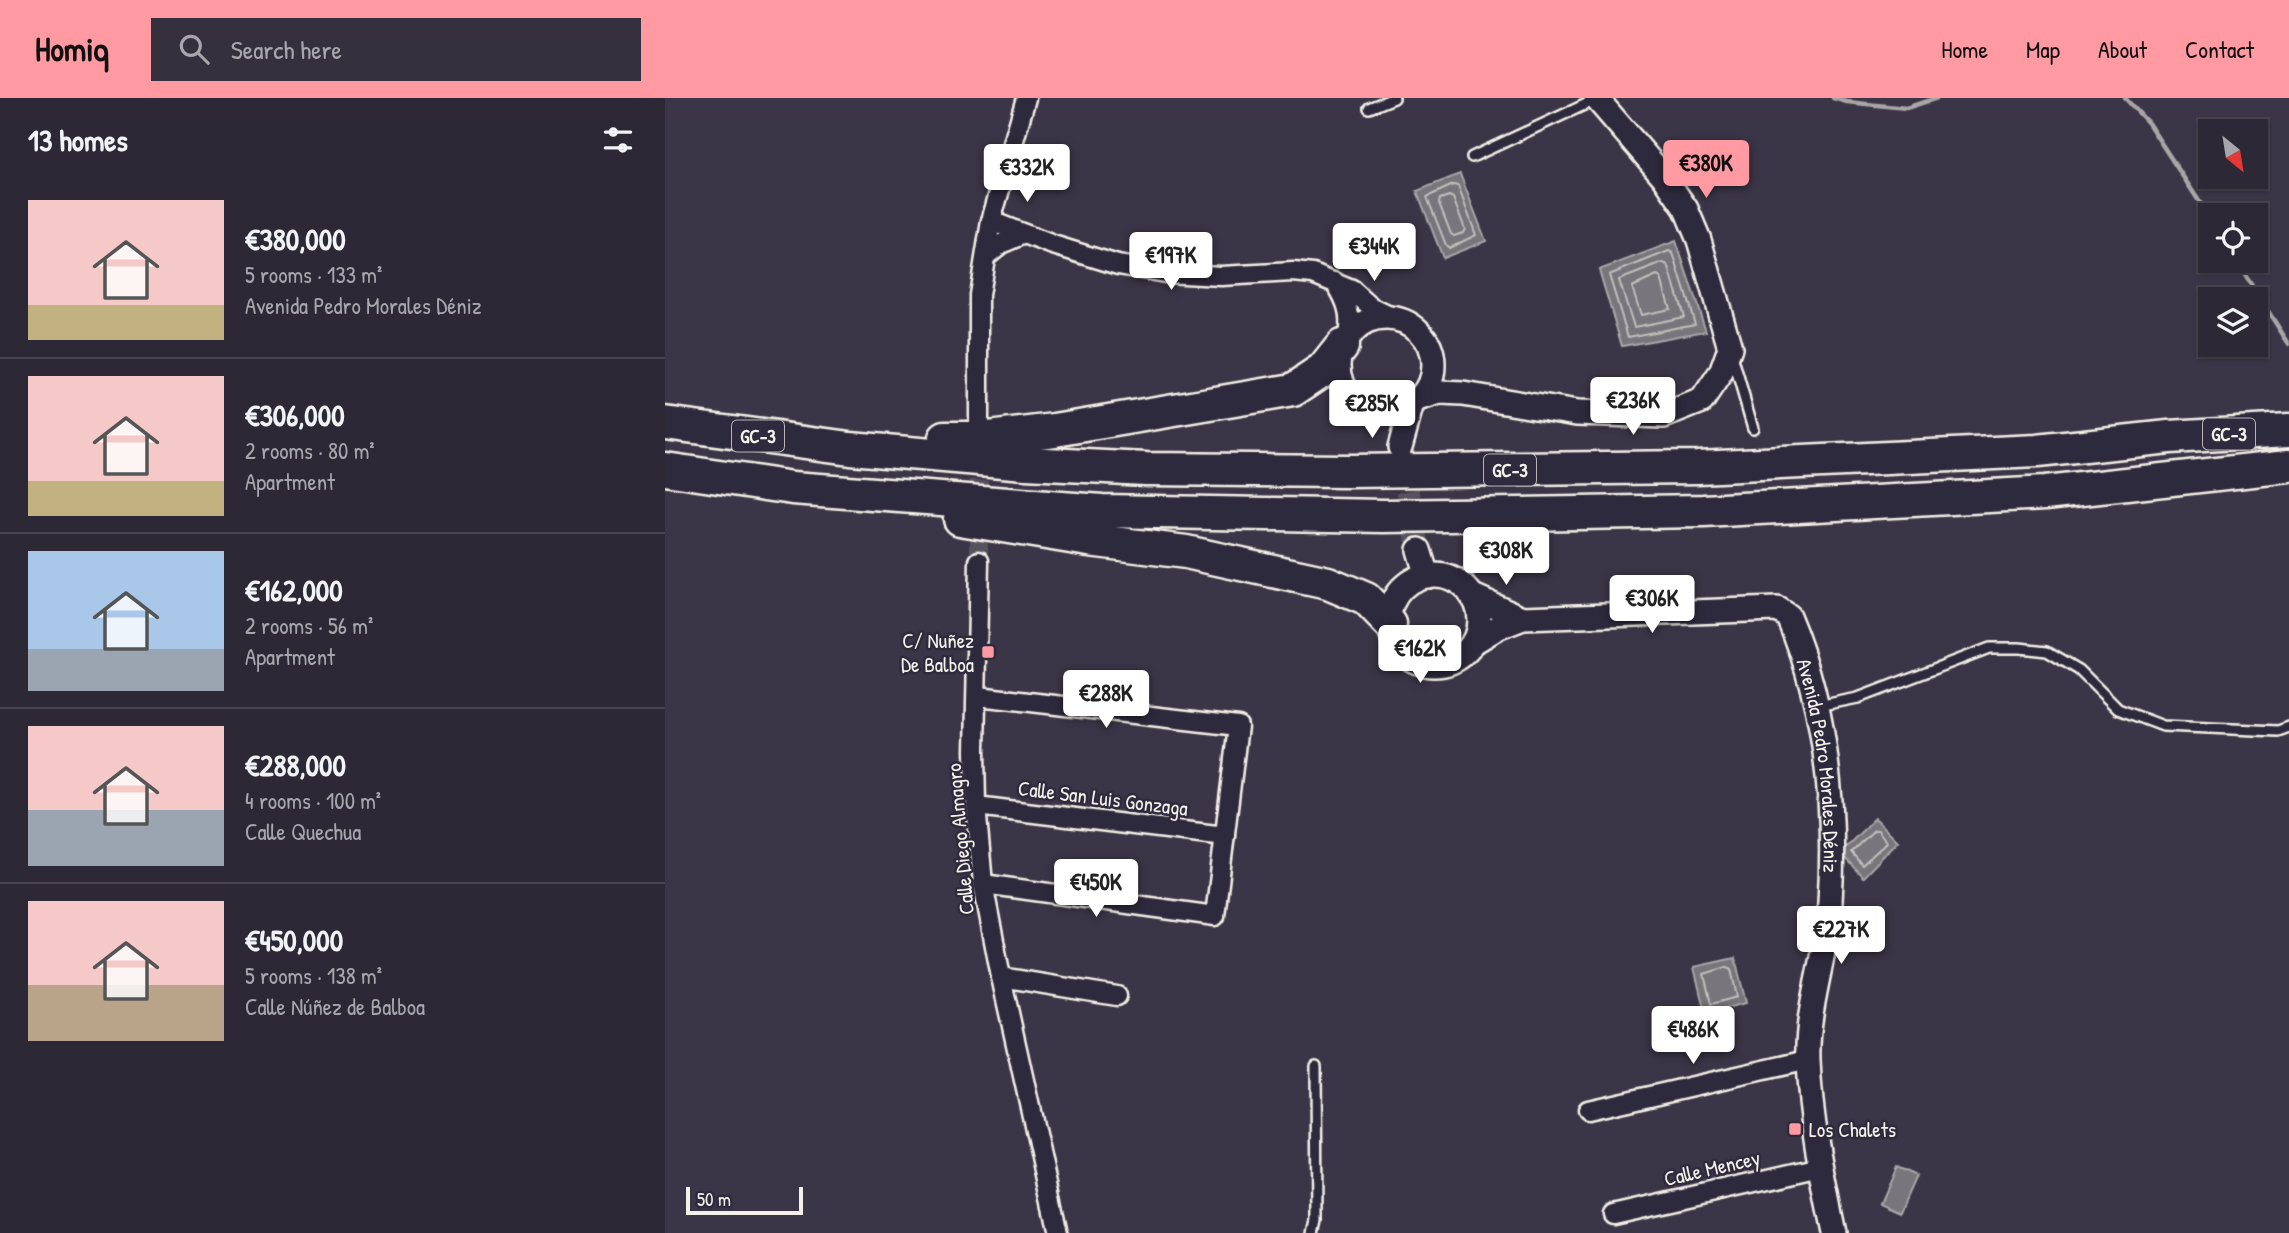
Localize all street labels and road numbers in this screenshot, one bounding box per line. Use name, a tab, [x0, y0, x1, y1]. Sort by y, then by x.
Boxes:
road number: GC-3	[2203, 418, 2255, 450]
road number: GC-3	[732, 420, 784, 452]
road number: GC-3	[1484, 454, 1536, 486]
street label: Avenida Pedro Morales Déniz	[1790, 655, 1846, 873]
street label: Calle Diego Almagro	[939, 762, 981, 916]
street label: Calle San Luis Gonzaga	[1016, 773, 1190, 823]
street label: Calle Mencey	[1661, 1143, 1763, 1193]

